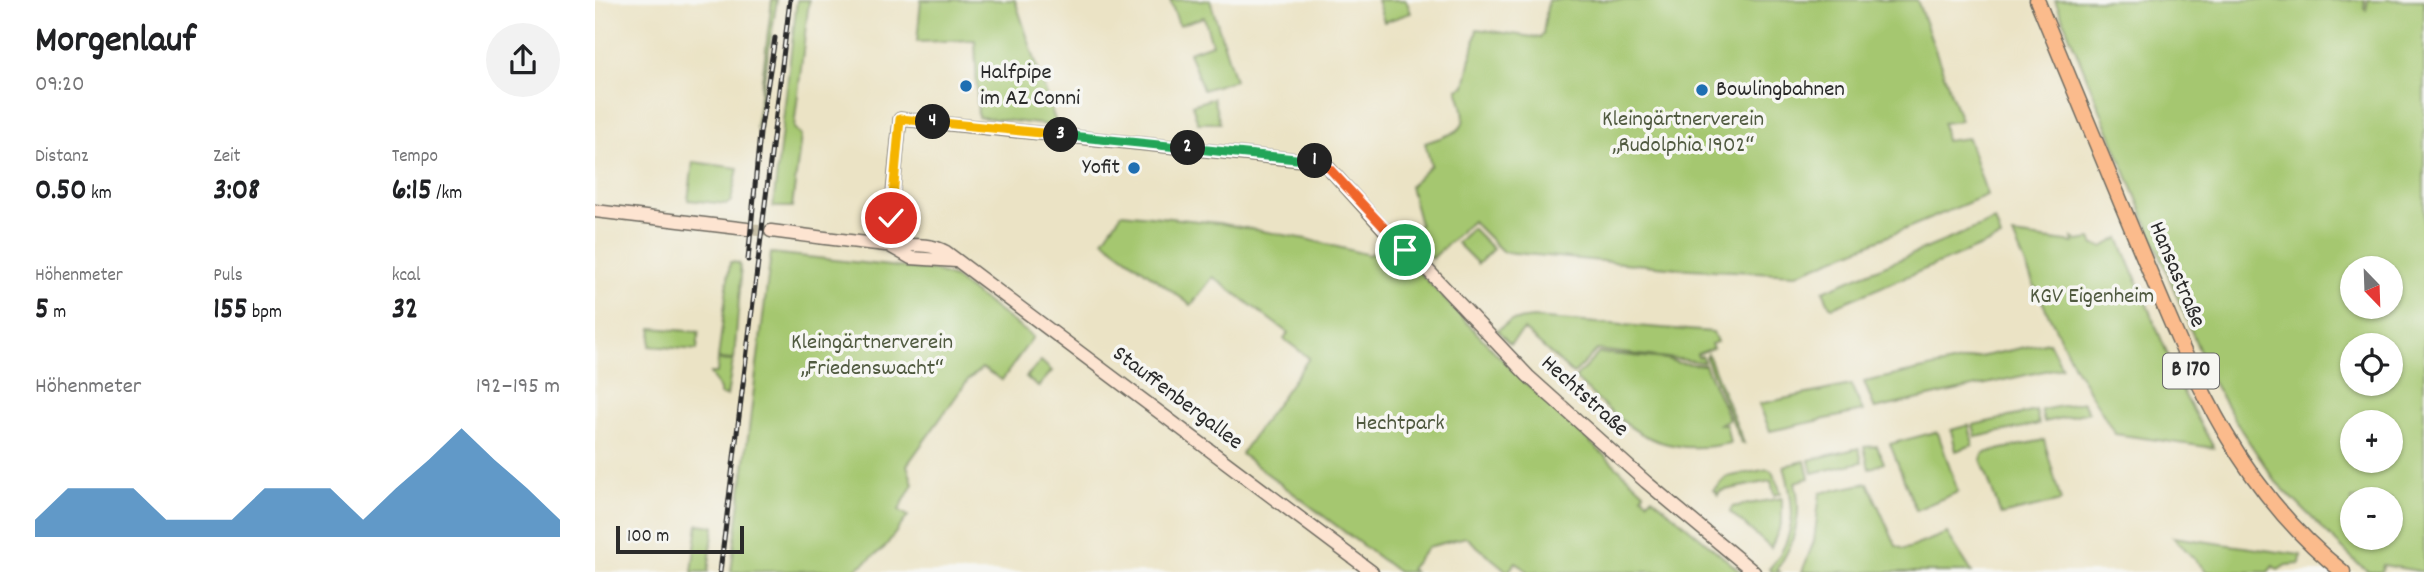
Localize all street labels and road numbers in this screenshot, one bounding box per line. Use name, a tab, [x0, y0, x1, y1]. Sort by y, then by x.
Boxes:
street label: Hansastraße	[2139, 217, 2213, 333]
street label: Stauffenbergallee	[1105, 339, 1249, 459]
street label: Hechtstraße	[1533, 348, 1635, 446]
road number: B 170	[2163, 354, 2219, 388]

